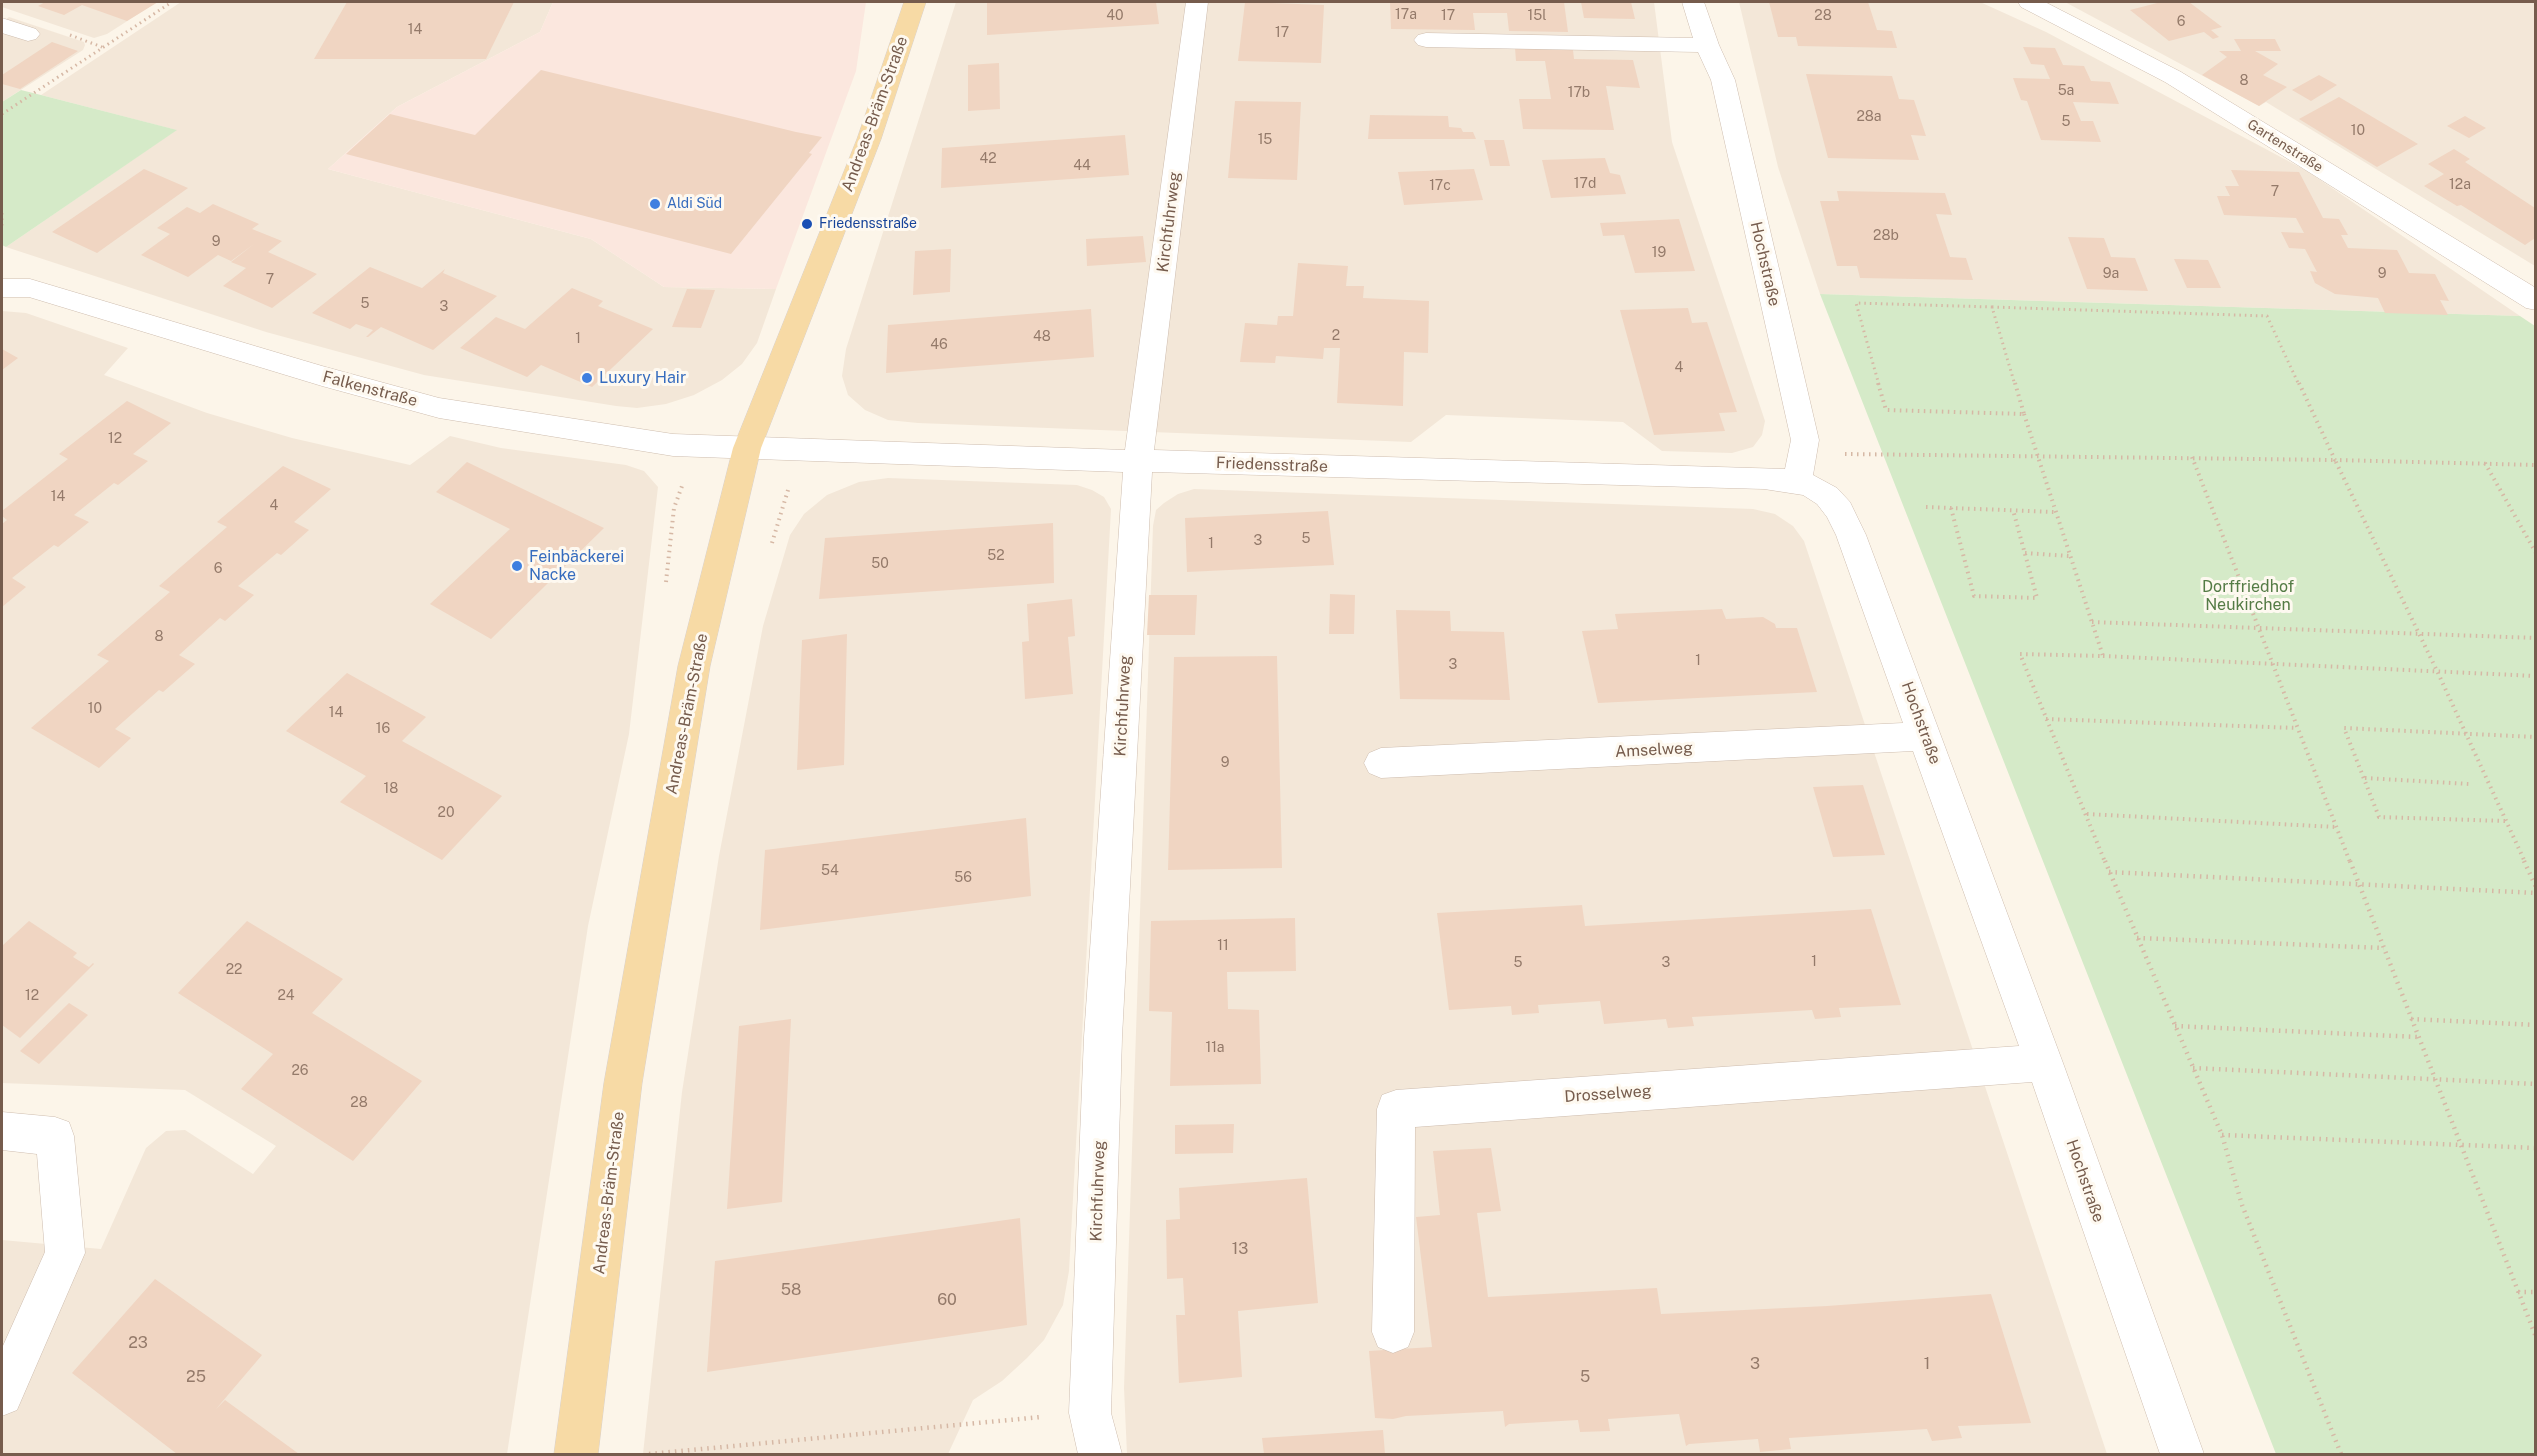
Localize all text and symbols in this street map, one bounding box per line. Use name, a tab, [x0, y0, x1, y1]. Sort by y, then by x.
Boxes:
house number: 17a	[1395, 7, 1417, 23]
house number: 40	[1106, 8, 1124, 24]
house number: 17	[1441, 8, 1455, 24]
house number: 15l	[1528, 8, 1546, 24]
house number: 28	[1814, 8, 1832, 24]
house number: 6	[2177, 14, 2185, 30]
house number: 14	[408, 22, 422, 38]
house number: 17	[1275, 25, 1289, 41]
street label: Andreas-Bräm-Straße	[838, 34, 912, 194]
house number: 8	[2239, 73, 2249, 89]
house number: 5a	[2058, 83, 2074, 99]
house number: 17b	[1568, 85, 1590, 101]
house number: 28a	[1856, 109, 1882, 125]
house number: 5	[2062, 114, 2070, 130]
street label: Gartenstraße	[2244, 116, 2326, 176]
house number: 10	[2351, 123, 2365, 139]
house number: 15	[1258, 132, 1272, 148]
house number: 42	[979, 151, 997, 167]
house number: 44	[1073, 158, 1091, 174]
street label: Kirchfuhrweg	[1153, 171, 1185, 273]
house number: 17d	[1574, 176, 1596, 192]
house number: 12a	[2449, 177, 2471, 193]
house number: 17c	[1429, 178, 1451, 194]
house number: 7	[2271, 184, 2279, 200]
place label: Aldi Süd	[667, 196, 722, 212]
marker: Aldi Süd	[648, 197, 662, 211]
place label: Friedensstraße	[819, 216, 917, 232]
marker: Friedensstraße	[800, 217, 814, 231]
street label: Hochstraße	[1746, 220, 1784, 308]
house number: 28b	[1873, 228, 1899, 244]
house number: 9	[212, 234, 220, 250]
house number: 19	[1652, 245, 1666, 261]
house number: 9a	[2103, 266, 2119, 282]
house number: 9	[2378, 266, 2386, 282]
house number: 7	[266, 272, 274, 288]
house number: 5	[361, 296, 369, 312]
house number: 3	[440, 299, 448, 315]
house number: 2	[1332, 328, 1340, 344]
house number: 48	[1033, 329, 1051, 345]
house number: 1	[575, 331, 581, 347]
house number: 46	[930, 337, 948, 353]
house number: 4	[1675, 360, 1683, 376]
street label: Falkenstraße	[321, 367, 419, 411]
place label: Luxury Hair	[599, 368, 686, 388]
marker: Luxury Hair	[580, 371, 594, 385]
house number: 12	[108, 431, 122, 447]
street label: Friedensstraße	[1216, 453, 1328, 477]
house number: 14	[51, 489, 65, 505]
house number: 4	[270, 498, 278, 514]
house number: 5	[1302, 531, 1310, 547]
house number: 3	[1254, 533, 1262, 549]
house number: 1	[1208, 536, 1214, 552]
place label: Feinbäckerei Nacke	[529, 547, 624, 585]
house number: 52	[987, 548, 1005, 564]
house number: 50	[871, 556, 889, 572]
marker: Feinbäckerei Nacke	[510, 559, 524, 573]
house number: 6	[214, 561, 222, 577]
park label: Dorffriedhof Neukirchen	[2202, 577, 2294, 615]
house number: 8	[154, 629, 164, 645]
street label: Andreas-Bräm-Straße	[662, 632, 712, 796]
house number: 1	[1695, 653, 1701, 669]
street label: Kirchfuhrweg	[1111, 655, 1135, 757]
house number: 3	[1449, 657, 1457, 673]
street label: Hochstraße	[1897, 679, 1945, 767]
house number: 10	[88, 701, 102, 717]
house number: 14	[329, 705, 343, 721]
house number: 16	[376, 721, 390, 737]
street label: Amselweg	[1615, 738, 1693, 762]
house number: 9	[1221, 755, 1229, 771]
house number: 18	[384, 781, 398, 797]
house number: 20	[438, 805, 454, 821]
house number: 54	[821, 863, 839, 879]
house number: 56	[954, 870, 972, 886]
house number: 11	[1217, 938, 1229, 954]
house number: 1	[1811, 954, 1817, 970]
house number: 5	[1514, 955, 1522, 971]
house number: 3	[1662, 955, 1670, 971]
house number: 22	[226, 962, 242, 978]
house number: 12	[25, 988, 39, 1004]
house number: 24	[277, 988, 295, 1004]
house number: 11a	[1205, 1040, 1225, 1056]
house number: 26	[291, 1063, 309, 1079]
street label: Drosselweg	[1564, 1081, 1652, 1107]
house number: 28	[350, 1095, 368, 1111]
street label: Andreas-Bräm-Straße	[589, 1111, 629, 1275]
street label: Hochstraße	[2062, 1137, 2108, 1225]
street label: Kirchfuhrweg	[1087, 1140, 1109, 1242]
house number: 13	[1232, 1239, 1248, 1259]
house number: 58	[781, 1280, 801, 1300]
house number: 60	[937, 1290, 957, 1310]
house number: 23	[128, 1333, 148, 1353]
house number: 3	[1750, 1354, 1760, 1374]
house number: 1	[1924, 1354, 1930, 1374]
house number: 25	[186, 1367, 206, 1387]
house number: 5	[1580, 1367, 1590, 1387]

